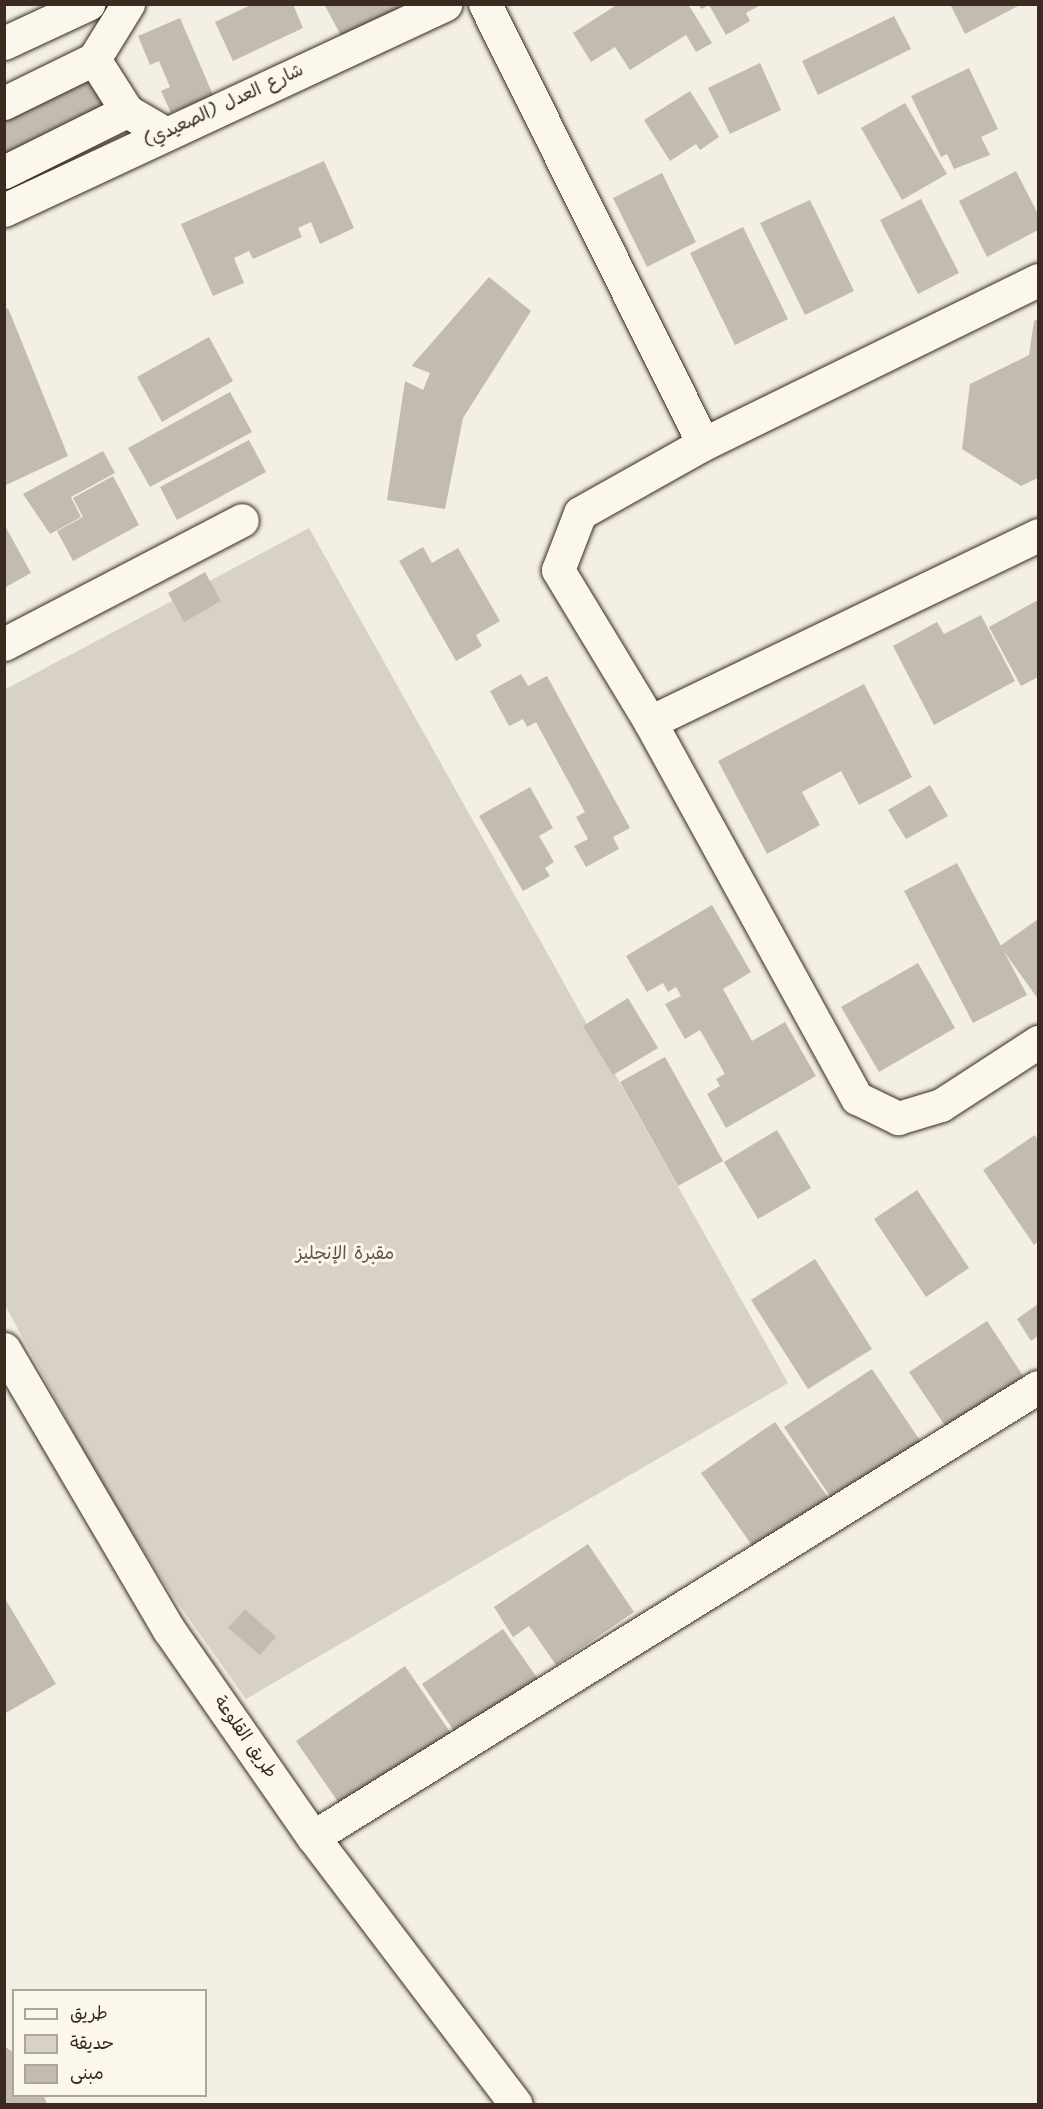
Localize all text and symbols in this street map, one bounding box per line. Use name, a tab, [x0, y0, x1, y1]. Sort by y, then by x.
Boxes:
street label: شارع العدل (الصعيدي)	[140, 60, 308, 154]
park label: مقبرة الإنجليز	[296, 1244, 394, 1266]
street label: طريق القلوعة	[208, 1693, 280, 1783]
legend	[12, 1989, 207, 2097]
text: طريق	[70, 2000, 108, 2029]
text: حديقة	[70, 2030, 114, 2059]
text: مبنى	[70, 2060, 104, 2089]

